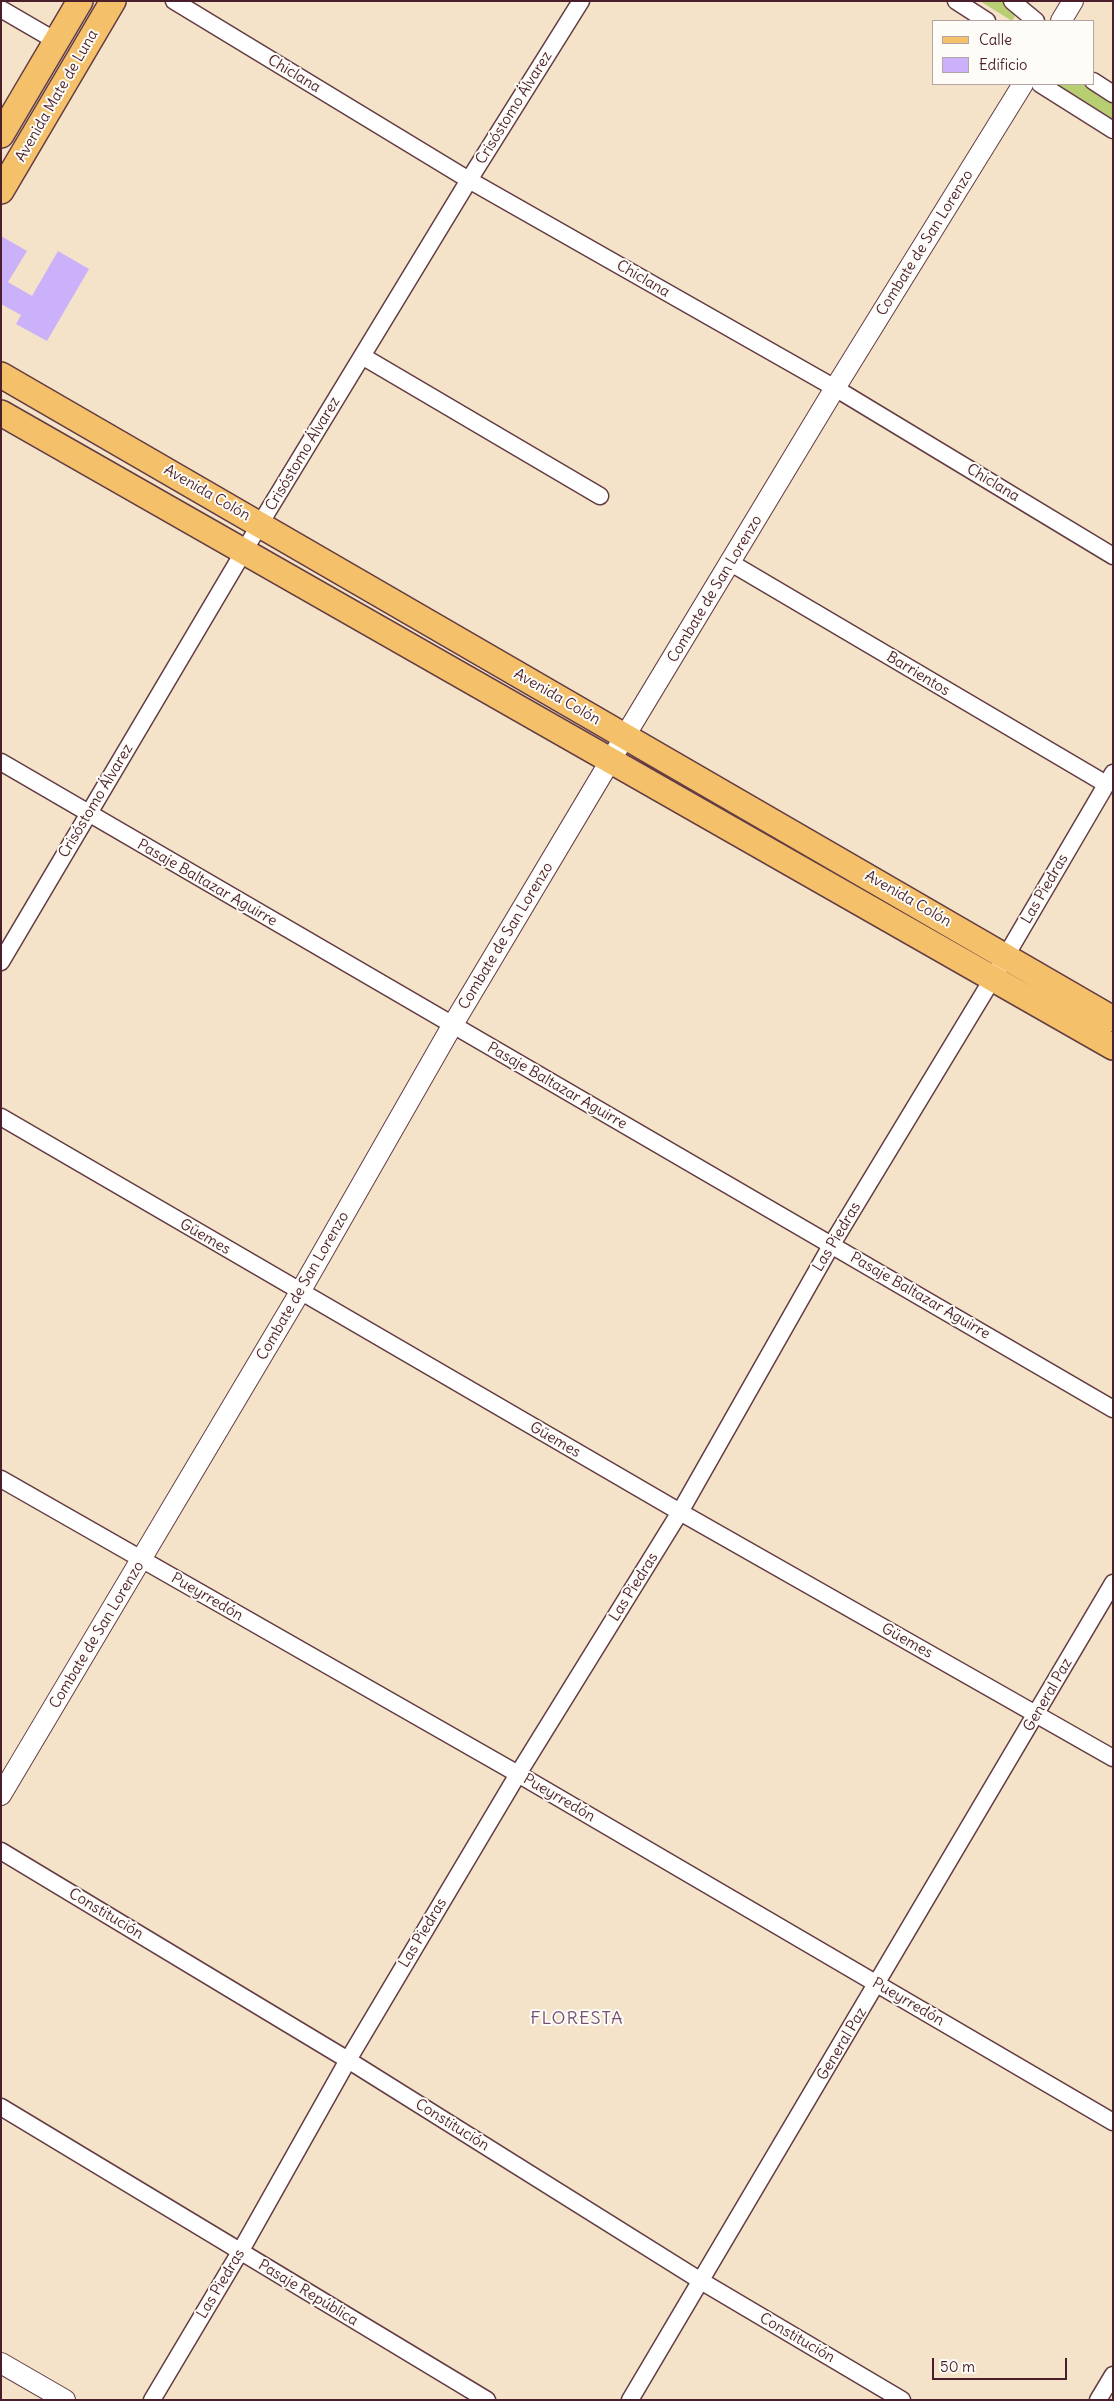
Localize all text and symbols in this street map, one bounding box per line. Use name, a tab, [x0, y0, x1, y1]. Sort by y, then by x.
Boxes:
legend	[932, 20, 1094, 85]
street label: Avenida Mate de Luna	[12, 27, 102, 165]
text: Calle	[979, 30, 1012, 49]
street label: Crisóstomo Álvarez	[472, 48, 556, 168]
street label: Chiclana	[264, 51, 324, 97]
text: Edificio	[979, 55, 1027, 74]
street label: Combate de San Lorenzo	[873, 167, 977, 319]
street label: Chiclana	[613, 257, 673, 301]
street label: Crisóstomo Álvarez	[262, 394, 344, 514]
street label: Chiclana	[963, 460, 1023, 506]
street label: Avenida Colón	[161, 461, 253, 525]
street label: Combate de San Lorenzo	[664, 512, 766, 666]
street label: Barrientos	[883, 648, 953, 700]
street label: Avenida Colón	[511, 665, 603, 729]
street label: Crisóstomo Álvarez	[55, 741, 137, 861]
street label: Pasaje Baltazar Aguirre	[134, 836, 280, 930]
street label: Las Piedras	[1018, 851, 1072, 927]
street label: Combate de San Lorenzo	[455, 859, 557, 1013]
street label: Avenida Colón	[862, 867, 954, 931]
street label: Pasaje Baltazar Aguirre	[484, 1039, 630, 1133]
street label: Las Piedras	[809, 1199, 865, 1275]
street label: Combate de San Lorenzo	[253, 1209, 353, 1363]
street label: Güemes	[176, 1215, 234, 1259]
street label: Pasaje Baltazar Aguirre	[847, 1249, 993, 1343]
street label: Güemes	[526, 1418, 584, 1462]
street label: Las Piedras	[606, 1549, 662, 1625]
street label: Combate de San Lorenzo	[46, 1558, 148, 1712]
street label: Pueyrredón	[168, 1569, 246, 1625]
street label: Güemes	[878, 1620, 936, 1662]
street label: General Paz	[1020, 1655, 1076, 1735]
street label: Pueyrredón	[520, 1770, 598, 1826]
street label: Constitución	[65, 1885, 147, 1943]
street label: Las Piedras	[395, 1895, 451, 1971]
street label: Pueyrredón	[869, 1974, 947, 2030]
street label: General Paz	[813, 2004, 871, 2084]
district label: FLORESTA	[529, 2008, 625, 2030]
street label: Constitución	[412, 2095, 492, 2155]
street label: Las Piedras	[193, 2246, 249, 2322]
street label: Pasaje República	[255, 2256, 361, 2330]
street label: Constitución	[756, 2309, 838, 2367]
scale bar	[934, 2348, 1069, 2380]
text: 50 m	[940, 2357, 975, 2376]

